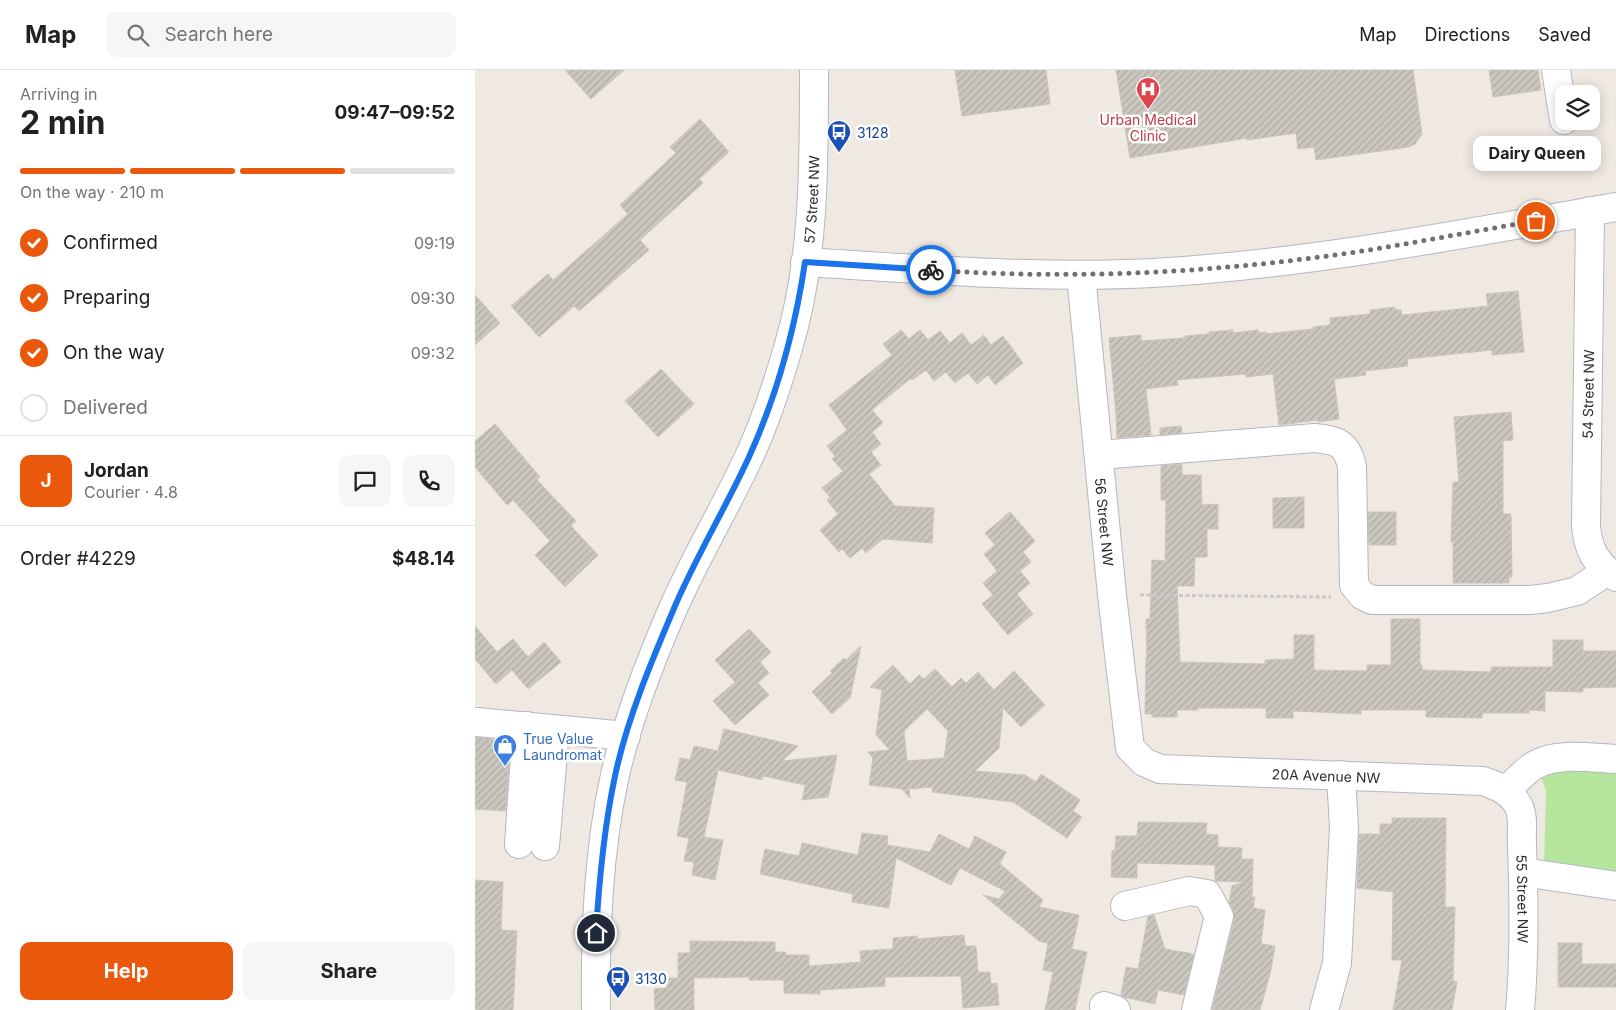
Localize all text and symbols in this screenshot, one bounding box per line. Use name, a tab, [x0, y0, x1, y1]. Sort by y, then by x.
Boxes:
search box	[106, 12, 456, 57]
text: Map	[25, 20, 76, 49]
icon: search	[124, 21, 152, 49]
text: Search here	[164, 23, 273, 46]
text: Map	[1359, 24, 1397, 45]
text: Directions	[1425, 24, 1510, 45]
text: Saved	[1538, 24, 1591, 45]
hospital icon: Urban Medical Clinic	[1135, 76, 1161, 110]
text: Arriving in	[20, 84, 97, 104]
map controls	[1555, 85, 1600, 130]
button: layers	[1555, 85, 1600, 130]
text: 09:47–09:52	[334, 101, 455, 124]
text: 2 min	[20, 103, 106, 142]
place label: Urban Medical Clinic	[1100, 111, 1196, 144]
bus stop icon: 3128	[826, 119, 852, 153]
place label: 3128	[857, 124, 889, 141]
callout: Dairy Queen	[1472, 136, 1600, 171]
text: Dairy Queen	[1489, 143, 1585, 163]
street label: 57 Street NW	[800, 155, 822, 244]
text: On the way · 210 m	[20, 182, 164, 202]
pin	[1515, 200, 1557, 242]
icon: bag	[1522, 207, 1550, 235]
icon: check	[20, 229, 48, 257]
text: Confirmed	[63, 231, 158, 254]
text: 09:19	[414, 233, 455, 253]
courier	[906, 245, 956, 295]
icon: bike	[917, 256, 945, 284]
icon: check	[20, 284, 48, 312]
text: Preparing	[63, 286, 150, 309]
text: 09:30	[410, 288, 455, 308]
icon: check	[20, 339, 48, 367]
text: On the way	[63, 341, 165, 364]
text: 09:32	[411, 343, 455, 363]
street label: 54 Street NW	[1579, 349, 1597, 439]
text: Delivered	[63, 396, 148, 419]
button: chat	[339, 455, 391, 507]
button: phone	[403, 455, 455, 507]
text: Jordan	[84, 459, 149, 482]
text: J	[40, 469, 52, 492]
street label: 56 Street NW	[1092, 477, 1118, 567]
text: Courier · 4.8	[84, 482, 178, 502]
text: Order #4229	[20, 547, 136, 570]
text: $48.14	[392, 547, 455, 570]
place label: True Value Laundromat	[523, 730, 602, 763]
shop icon: True Value Laundromat	[492, 733, 518, 767]
street label: 20A Avenue NW	[1272, 765, 1381, 786]
street label: 55 Street NW	[1514, 854, 1532, 944]
pin	[575, 912, 617, 954]
icon: home	[582, 919, 610, 947]
button: Help	[20, 942, 233, 1000]
button: Share	[243, 942, 455, 1000]
bus stop icon: 3130	[605, 965, 631, 999]
place label: 3130	[635, 970, 667, 987]

